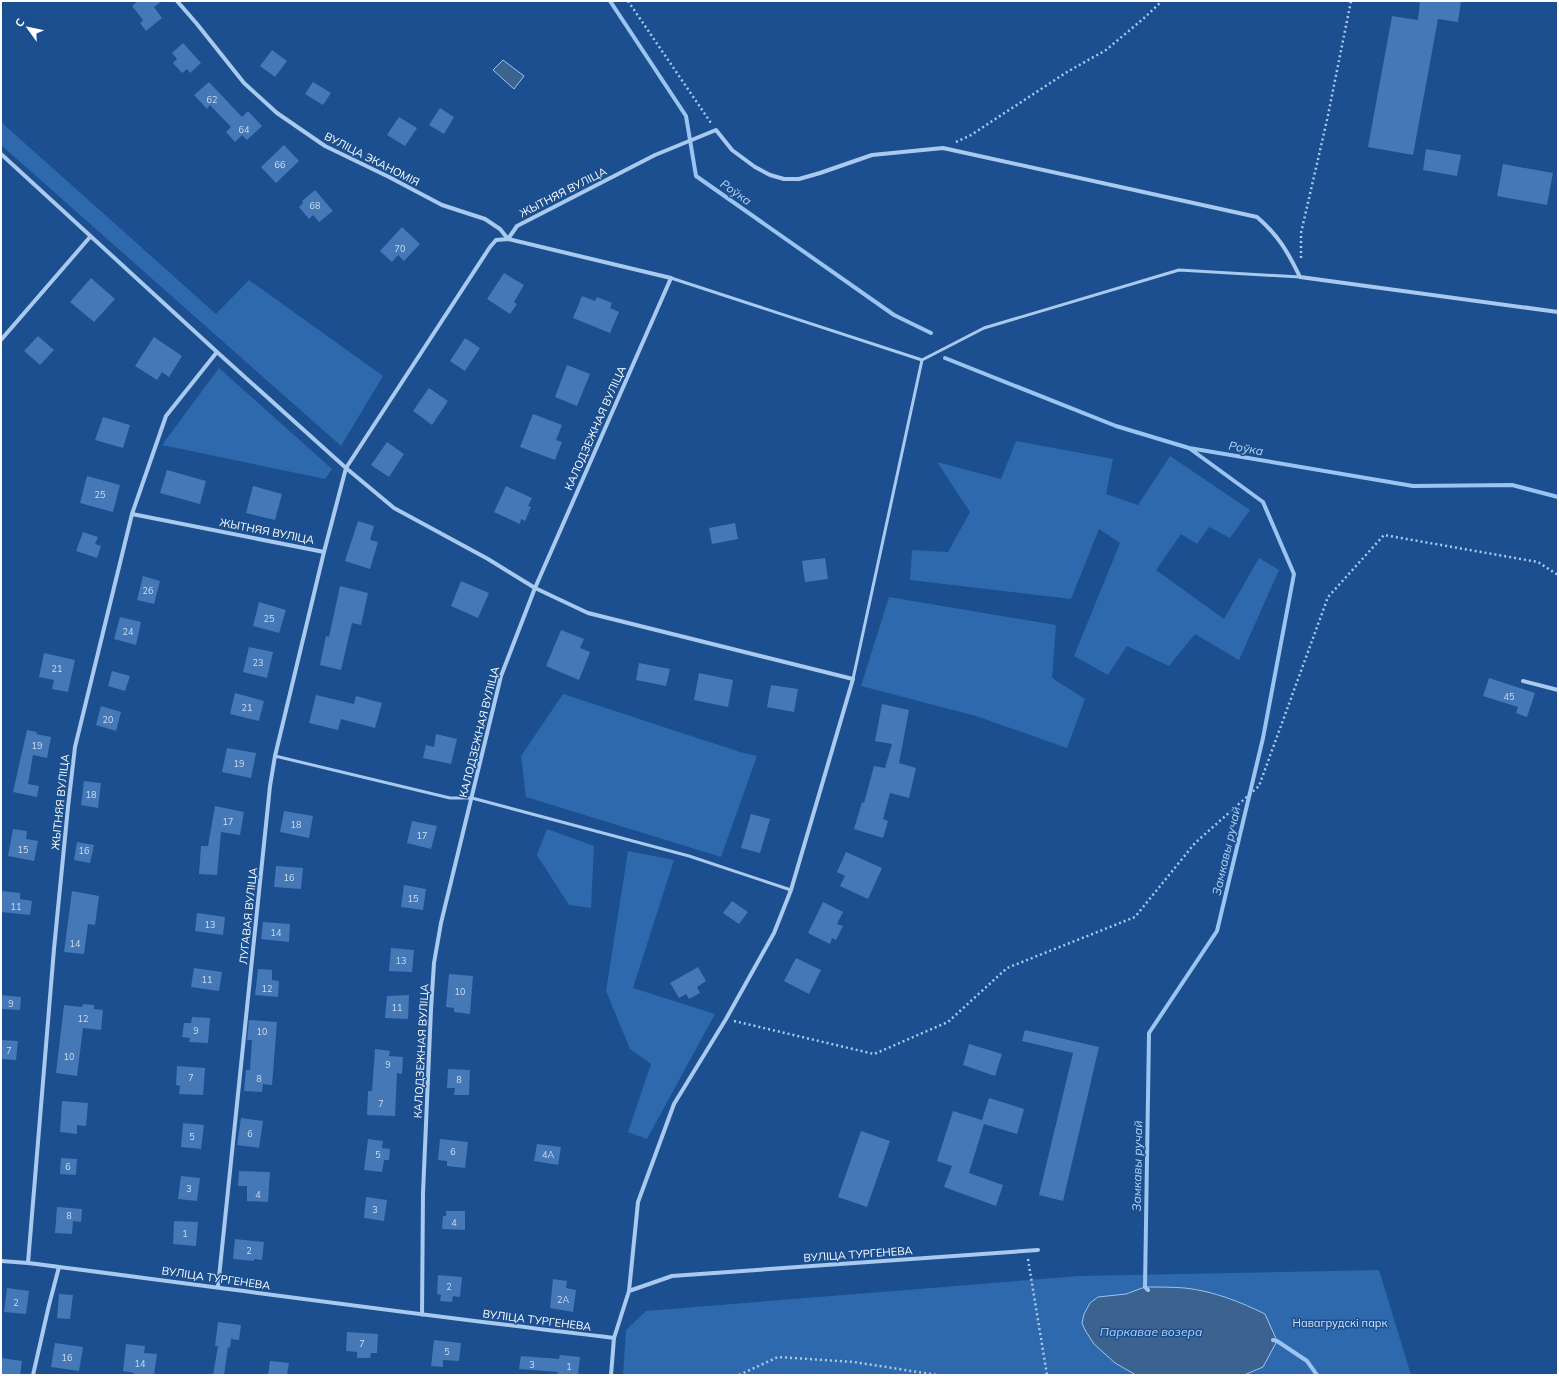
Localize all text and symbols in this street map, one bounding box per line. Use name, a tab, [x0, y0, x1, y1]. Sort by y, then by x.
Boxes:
north arrow	[8, 8, 48, 48]
text: С	[12, 15, 28, 30]
house number: 62	[207, 94, 217, 105]
house number: 64	[239, 124, 250, 135]
street label: ВУЛІЦА ЭКАНОМІЯ	[322, 129, 422, 189]
house number: 66	[275, 159, 285, 170]
street label: ЖЫТНЯЯ ВУЛІЦА	[517, 164, 609, 220]
water label: Роўка	[717, 176, 755, 208]
house number: 68	[310, 200, 320, 211]
house number: 70	[395, 243, 405, 254]
street label: КАЛОДЗЕЖНАЯ ВУЛІЦА	[561, 364, 629, 492]
water label: Роўка	[1228, 438, 1264, 458]
house number: 25	[95, 489, 106, 500]
street label: ЖЫТНЯЯ ВУЛІЦА	[218, 515, 316, 547]
house number: 26	[143, 585, 153, 596]
house number: 25	[264, 613, 275, 624]
house number: 24	[123, 626, 134, 637]
house number: 23	[253, 657, 263, 668]
house number: 21	[52, 663, 62, 674]
street label: КАЛОДЗЕЖНАЯ ВУЛІЦА	[456, 665, 502, 799]
house number: 45	[1504, 691, 1515, 702]
house number: 21	[242, 702, 252, 713]
house number: 20	[103, 714, 113, 725]
house number: 19	[32, 740, 42, 751]
street label: ЖЫТНЯЯ ВУЛІЦА	[48, 753, 72, 851]
house number: 19	[234, 758, 244, 769]
house number: 18	[86, 789, 96, 800]
water label: Замкавы ручай	[1208, 805, 1244, 897]
house number: 17	[223, 816, 233, 827]
house number: 18	[291, 819, 301, 830]
house number: 17	[417, 830, 427, 841]
house number: 15	[18, 844, 29, 855]
house number: 16	[79, 845, 89, 856]
street label: ЛУГАВАЯ ВУЛІЦА	[236, 867, 260, 965]
house number: 16	[284, 872, 294, 883]
house number: 15	[408, 893, 419, 904]
house number: 11	[11, 901, 21, 912]
house number: 13	[205, 919, 215, 930]
house number: 14	[271, 927, 282, 938]
house number: 14	[70, 938, 81, 949]
house number: 13	[396, 955, 406, 966]
house number: 11	[202, 974, 212, 985]
house number: 12	[262, 983, 272, 994]
street label: КАЛОДЗЕЖНАЯ ВУЛІЦА	[410, 983, 432, 1119]
house number: 10	[455, 986, 465, 997]
house number: 9	[8, 998, 14, 1009]
house number: 11	[392, 1002, 402, 1013]
house number: 12	[78, 1013, 88, 1024]
house number: 9	[193, 1025, 199, 1036]
house number: 10	[257, 1026, 267, 1037]
house number: 7	[6, 1045, 12, 1056]
house number: 10	[64, 1051, 74, 1062]
house number: 9	[385, 1059, 391, 1070]
house number: 7	[188, 1072, 194, 1083]
house number: 8	[256, 1073, 262, 1084]
house number: 8	[456, 1074, 462, 1085]
house number: 7	[378, 1098, 384, 1109]
water label: Замкавы ручай	[1129, 1121, 1145, 1211]
house number: 6	[247, 1128, 253, 1139]
house number: 5	[189, 1131, 195, 1142]
house number: 6	[450, 1146, 456, 1157]
house number: 5	[375, 1149, 381, 1160]
house number: 4А	[542, 1149, 554, 1160]
house number: 6	[65, 1161, 71, 1172]
house number: 3	[186, 1183, 192, 1194]
house number: 4	[255, 1189, 261, 1200]
house number: 3	[372, 1204, 378, 1215]
house number: 8	[66, 1210, 72, 1221]
house number: 4	[451, 1217, 457, 1228]
house number: 1	[182, 1228, 188, 1239]
street label: ВУЛІЦА ТУРГЕНЕВА	[803, 1243, 913, 1265]
house number: 2	[246, 1245, 252, 1256]
street label: ВУЛІЦА ТУРГЕНЕВА	[161, 1263, 271, 1293]
house number: 2	[446, 1281, 452, 1292]
house number: 2А	[557, 1294, 569, 1305]
house number: 2	[13, 1297, 19, 1308]
street label: ВУЛІЦА ТУРГЕНЕВА	[482, 1306, 592, 1334]
park label: Навагрудскі парк	[1293, 1316, 1388, 1330]
water label: Паркавае возера	[1100, 1324, 1202, 1339]
house number: 7	[359, 1338, 365, 1349]
house number: 5	[444, 1346, 450, 1357]
house number: 16	[62, 1352, 72, 1363]
house number: 14	[135, 1358, 146, 1369]
house number: 3	[529, 1359, 535, 1370]
house number: 1	[566, 1361, 572, 1372]

